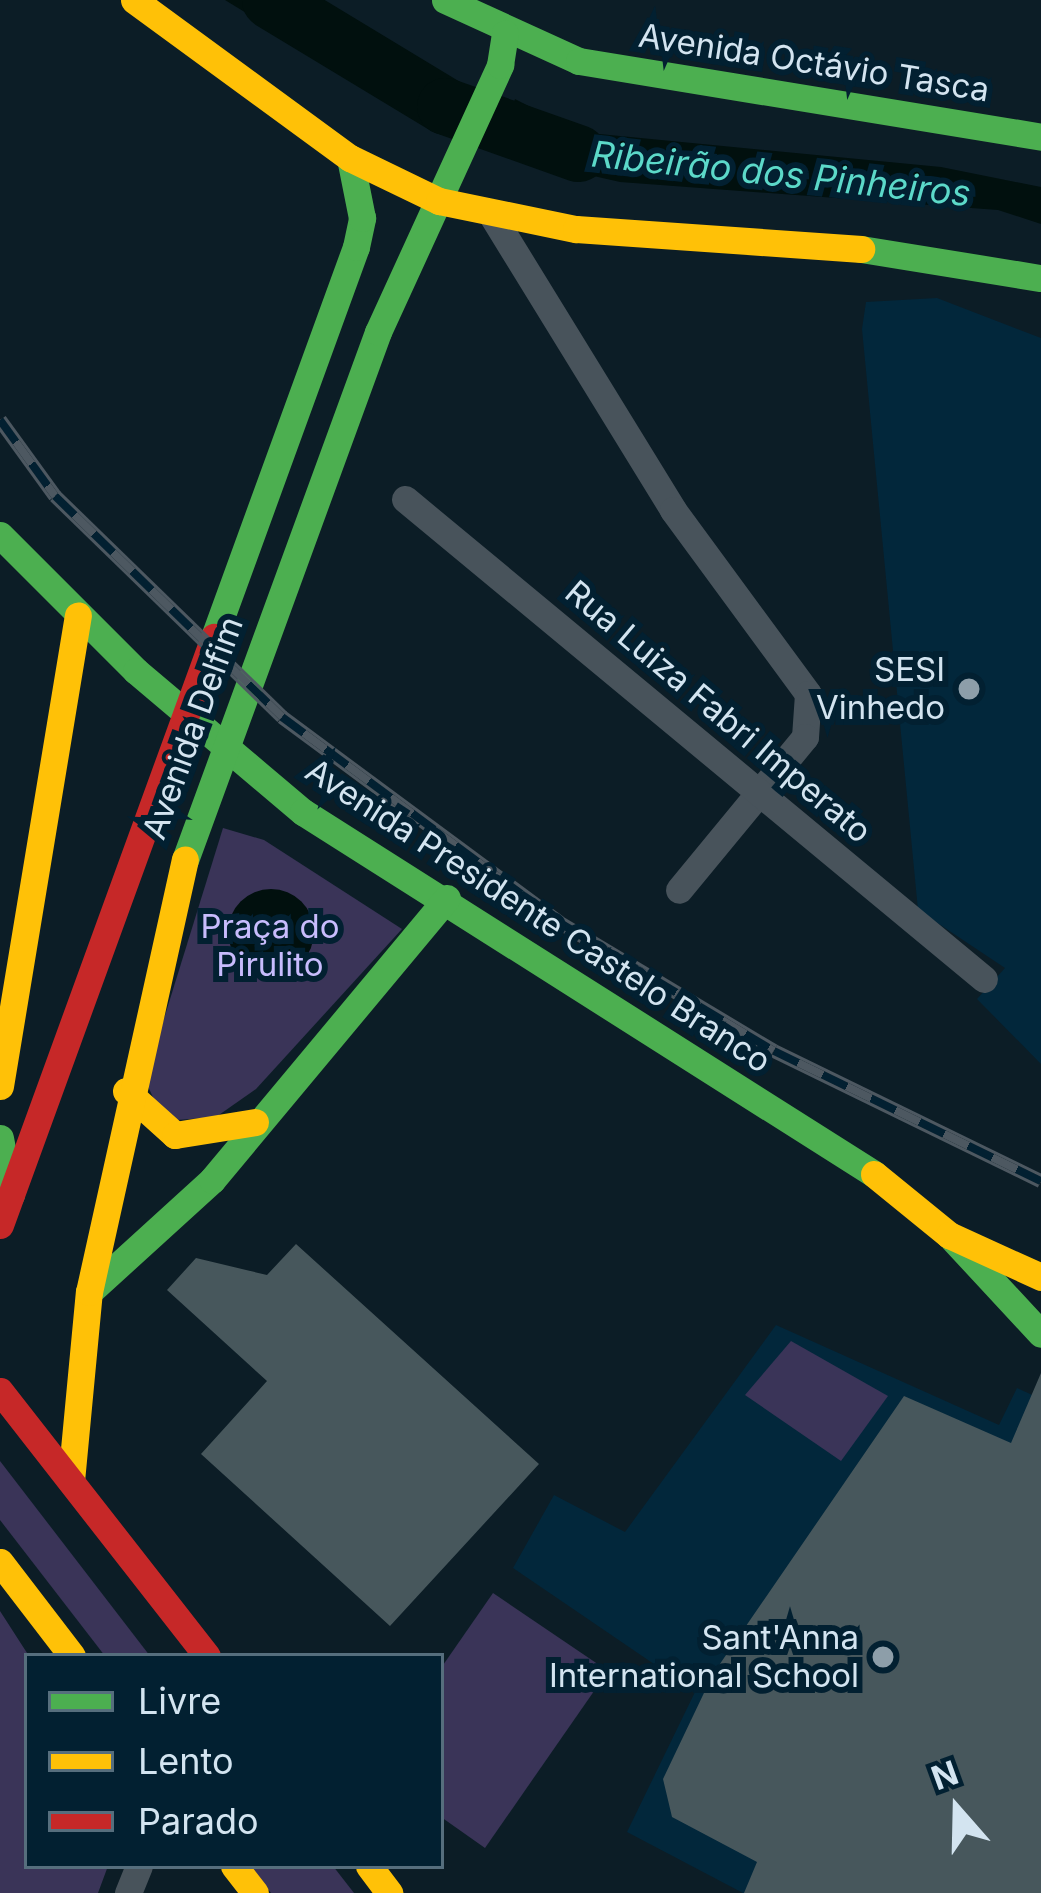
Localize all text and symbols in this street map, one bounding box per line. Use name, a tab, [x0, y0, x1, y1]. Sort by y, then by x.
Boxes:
street label: Avenida Octávio Tasca	[636, 16, 992, 110]
water label: Ribeirão dos Pinheiros	[589, 133, 973, 215]
street label: Rua Luiza Fabri Imperato	[557, 573, 879, 851]
street label: Avenida Delfim	[134, 612, 252, 844]
place label: SESI Vinhedo	[816, 650, 945, 728]
marker: SESI Vinhedo	[956, 676, 982, 702]
street label: Avenida Presidente Castelo Branco	[298, 751, 778, 1081]
park label: Praça do Pirulito	[200, 907, 340, 985]
place label: Sant'Anna International School	[549, 1618, 859, 1696]
marker: Sant'Anna International School	[870, 1644, 896, 1670]
legend	[24, 1653, 444, 1869]
text: Livre	[138, 1679, 221, 1723]
text: Lento	[138, 1739, 234, 1783]
north arrow	[897, 1749, 1017, 1869]
text: N	[926, 1752, 963, 1798]
text: Parado	[138, 1799, 259, 1843]

